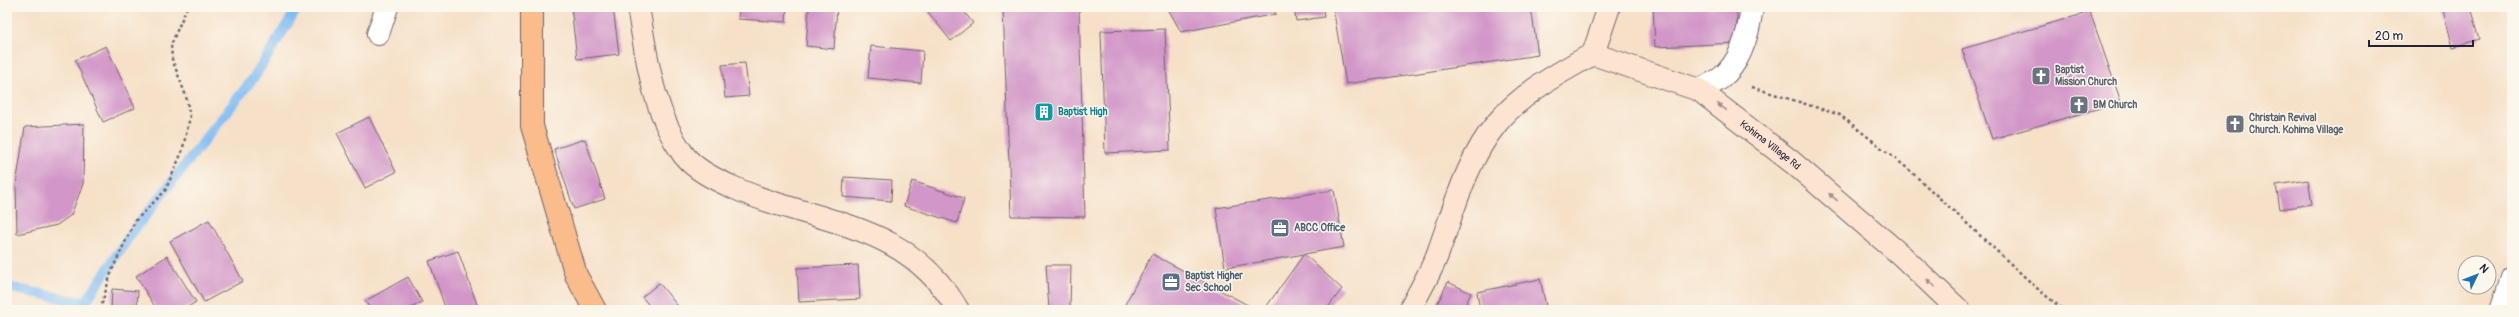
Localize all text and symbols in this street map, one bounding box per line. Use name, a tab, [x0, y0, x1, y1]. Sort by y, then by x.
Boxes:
scale bar	[2369, 22, 2473, 48]
text: 20 m	[2375, 29, 2404, 44]
place label: Baptist Mission Church	[2055, 64, 2117, 88]
church icon: Baptist Mission Church	[2030, 65, 2052, 87]
church icon: BM Church	[2068, 94, 2090, 116]
place label: BM Church	[2093, 99, 2138, 111]
building icon: Baptist High	[1033, 101, 1055, 123]
one-way arrow	[1716, 103, 1727, 111]
place label: Baptist High	[1058, 106, 1108, 118]
place label: Christain Revival Church. Kohima Village	[2249, 112, 2344, 136]
church icon: Christain Revival Church. Kohima Village	[2224, 113, 2246, 135]
street label: Kohima Village Rd	[1737, 118, 1803, 173]
one-way arrow	[1828, 193, 1839, 202]
office icon: ABCC Office	[1269, 217, 1291, 239]
place label: ABCC Office	[1294, 222, 1346, 234]
north arrow	[2457, 255, 2497, 295]
text: N	[2477, 261, 2492, 276]
place label: Baptist Higher Sec School	[1185, 270, 1243, 294]
office icon: Baptist Higher Sec School	[1160, 271, 1182, 293]
one-way arrow	[1926, 278, 1936, 288]

